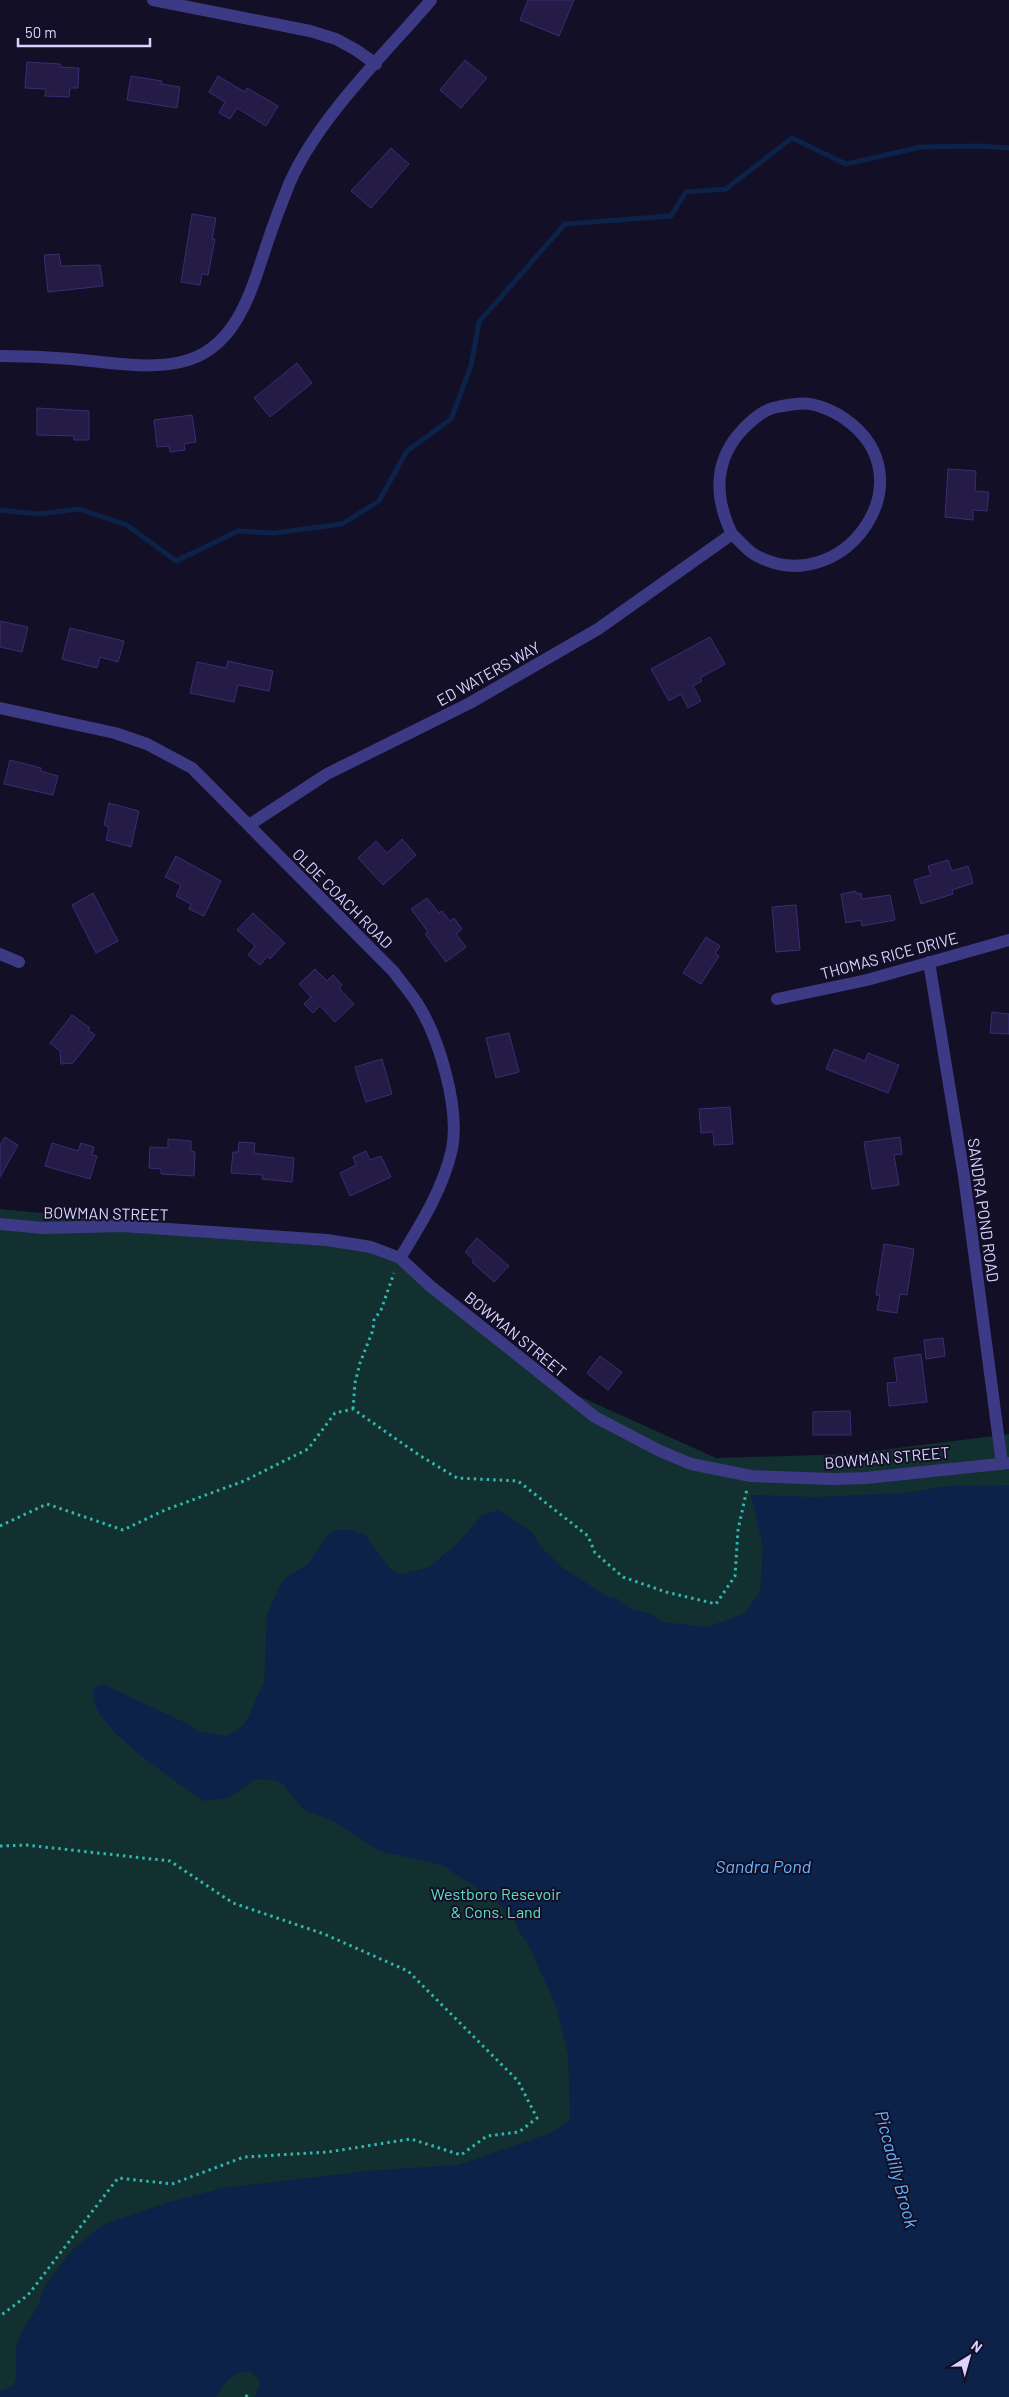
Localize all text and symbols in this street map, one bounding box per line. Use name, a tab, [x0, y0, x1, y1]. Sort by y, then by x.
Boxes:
scale bar	[18, 15, 150, 47]
text: 50 m	[25, 23, 57, 41]
street label: ED WATERS WAY	[433, 637, 543, 709]
street label: OLDE COACH ROAD	[289, 844, 397, 952]
street label: THOMAS RICE DRIVE	[818, 927, 960, 983]
street label: SANDRA POND ROAD	[964, 1137, 1004, 1283]
street label: BOWMAN STREET	[43, 1202, 169, 1224]
street label: BOWMAN STREET	[461, 1287, 571, 1381]
street label: BOWMAN STREET	[824, 1442, 950, 1472]
water label: Sandra Pond	[715, 1855, 811, 1877]
park label: Westboro Resevoir & Cons. Land	[431, 1884, 561, 1921]
water label: Piccadilly Brook	[871, 2108, 923, 2231]
north arrow	[944, 2332, 994, 2382]
text: N	[968, 2337, 986, 2356]

